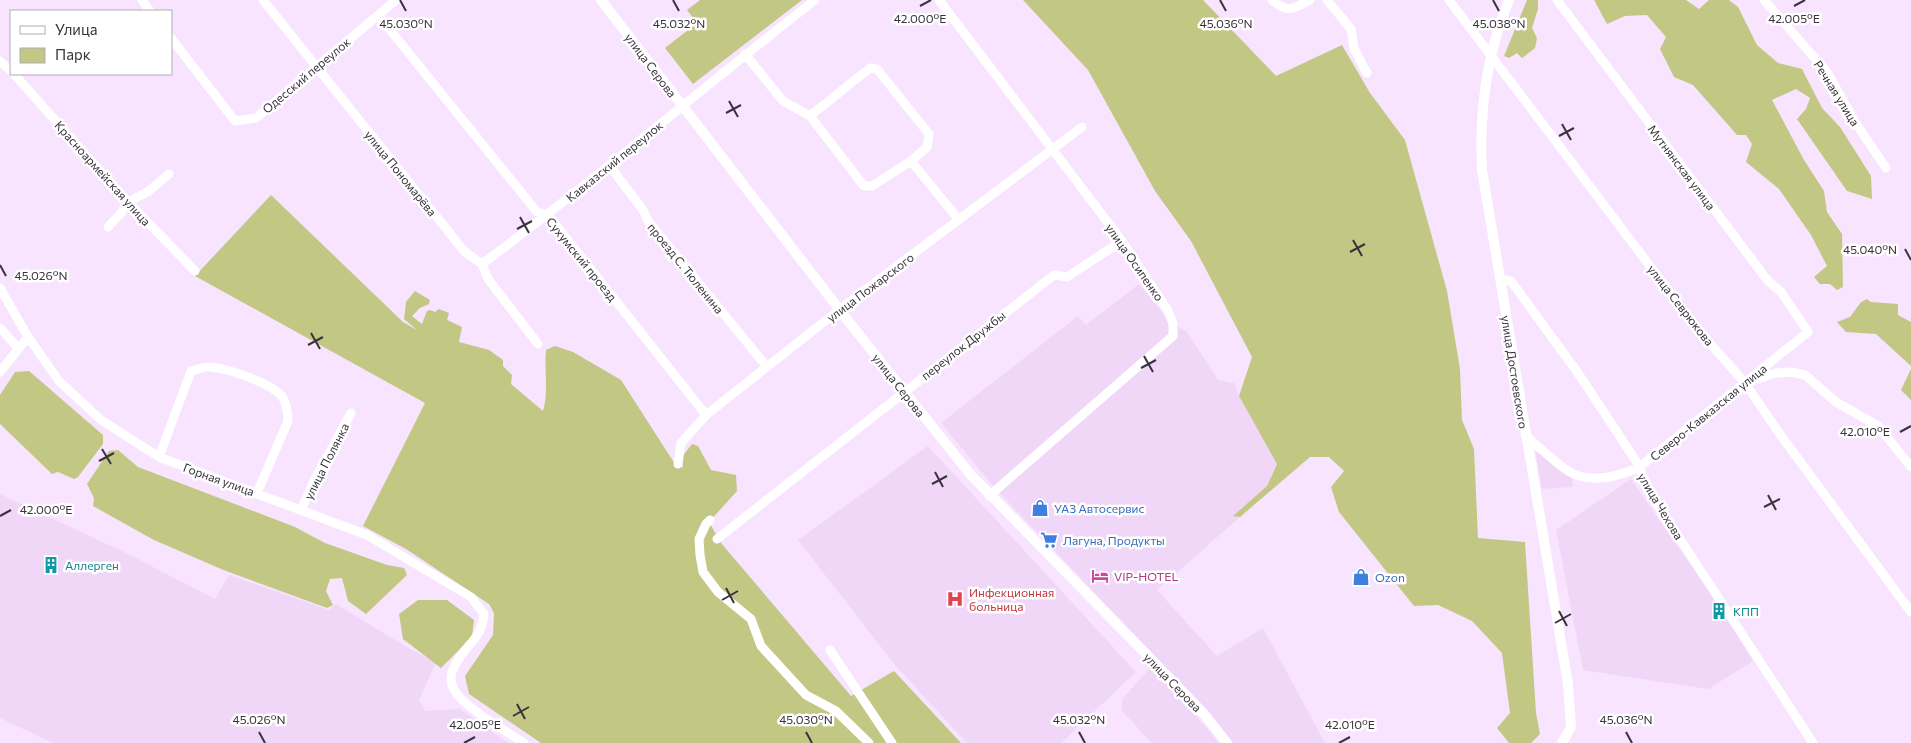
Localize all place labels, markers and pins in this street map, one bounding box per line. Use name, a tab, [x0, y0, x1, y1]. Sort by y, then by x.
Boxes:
shop icon: УАЗ Автосервис	[1030, 498, 1050, 518]
place label: УАЗ Автосервис	[1054, 501, 1144, 515]
supermarket icon: Лагуна, Продукты	[1039, 530, 1059, 550]
place label: Лагуна, Продукты	[1063, 533, 1165, 547]
building icon: Аллерген	[41, 555, 61, 575]
place label: Аллерген	[65, 558, 119, 572]
hotel icon: VIP-HOTEL	[1090, 566, 1110, 586]
shop icon: Ozon	[1351, 567, 1371, 587]
place label: VIP-HOTEL	[1114, 569, 1178, 583]
place label: Ozon	[1375, 570, 1405, 584]
place label: Инфекционная больница	[969, 585, 1054, 613]
hospital icon: Инфекционная больница	[945, 589, 965, 609]
building icon: КПП	[1709, 601, 1729, 621]
place label: КПП	[1733, 604, 1759, 618]

